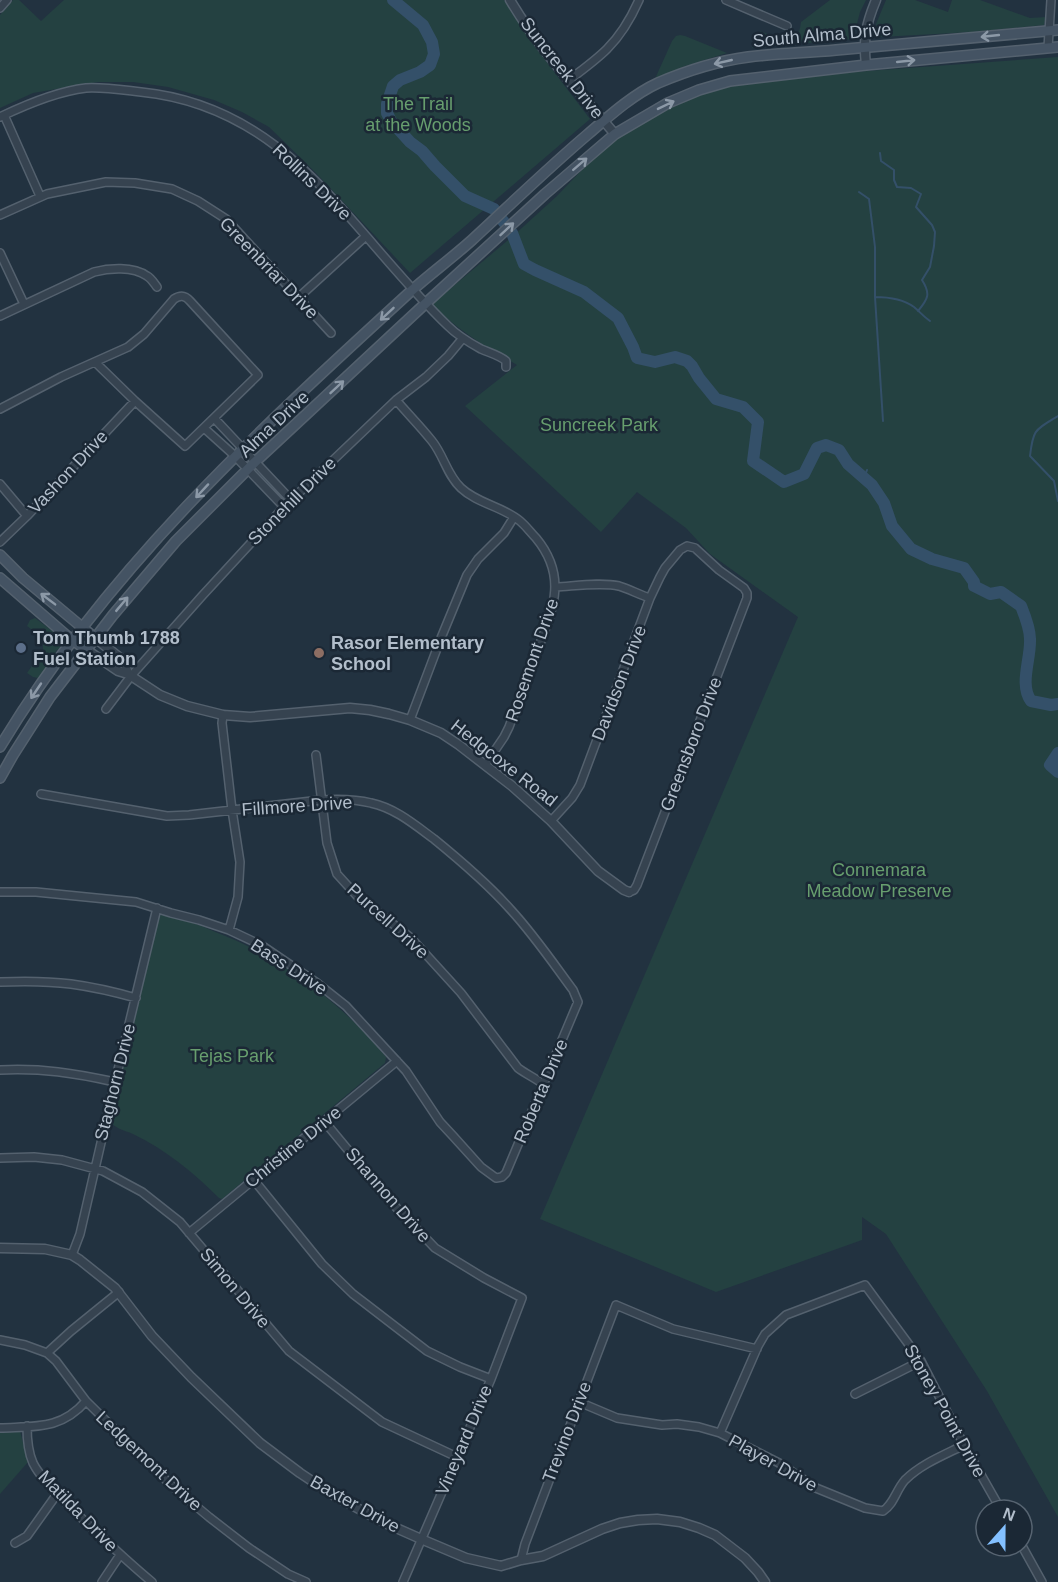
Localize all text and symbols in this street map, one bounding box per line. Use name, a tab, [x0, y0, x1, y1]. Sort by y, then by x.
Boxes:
street label: Suncreek Drive	[516, 13, 608, 123]
street label: South Alma Drive	[752, 19, 892, 51]
one-way arrow	[981, 31, 1001, 42]
one-way arrow	[895, 55, 915, 66]
one-way arrow	[713, 57, 732, 69]
park label: The Trail at the Woods	[365, 94, 471, 135]
one-way arrow	[656, 98, 674, 110]
street label: Rollins Drive	[269, 140, 355, 224]
one-way arrow	[572, 157, 587, 171]
street label: Greenbriar Drive	[216, 213, 322, 323]
one-way arrow	[500, 222, 515, 236]
one-way arrow	[379, 307, 394, 321]
one-way arrow	[329, 380, 344, 394]
street label: Alma Drive	[235, 387, 313, 461]
park label: Suncreek Park	[540, 415, 659, 435]
street label: Vashon Drive	[24, 426, 112, 518]
street label: Stonehill Drive	[244, 453, 340, 549]
one-way arrow	[195, 483, 209, 498]
one-way arrow	[41, 593, 57, 606]
street label: Rosemont Drive	[502, 596, 562, 724]
one-way arrow	[115, 597, 129, 612]
street label: Davidson Drive	[588, 622, 650, 744]
place label: Tom Thumb 1788 Fuel Station	[33, 628, 180, 669]
place label: Rasor Elementary School	[331, 633, 484, 674]
marker: Tom Thumb 1788 Fuel Station	[14, 641, 28, 655]
marker: Rasor Elementary School	[312, 646, 326, 660]
street label: Greensboro Drive	[656, 674, 726, 814]
one-way arrow	[29, 682, 42, 699]
street label: Hedgcoxe Road	[447, 715, 561, 811]
street label: Fillmore Drive	[241, 792, 353, 820]
park label: Connemara Meadow Preserve	[806, 860, 952, 901]
street label: Purcell Drive	[343, 879, 433, 963]
street label: Bass Drive	[247, 935, 331, 999]
street label: Staghorn Drive	[91, 1021, 139, 1143]
street label: Roberta Drive	[510, 1036, 572, 1146]
park label: Tejas Park	[190, 1046, 275, 1066]
street label: Christine Drive	[241, 1102, 345, 1192]
street label: Shannon Drive	[341, 1144, 435, 1246]
street label: Simon Drive	[196, 1244, 274, 1332]
street label: Stoney Point Drive	[900, 1341, 990, 1481]
street label: Trevino Drive	[539, 1379, 595, 1485]
street label: Vineyard Drive	[432, 1382, 496, 1498]
street label: Ledgemont Drive	[92, 1407, 206, 1515]
street label: Player Drive	[725, 1430, 821, 1496]
street label: Matilda Drive	[34, 1466, 122, 1556]
street label: Baxter Drive	[307, 1471, 403, 1537]
north arrow	[974, 1498, 1034, 1558]
text: N	[1001, 1504, 1018, 1524]

